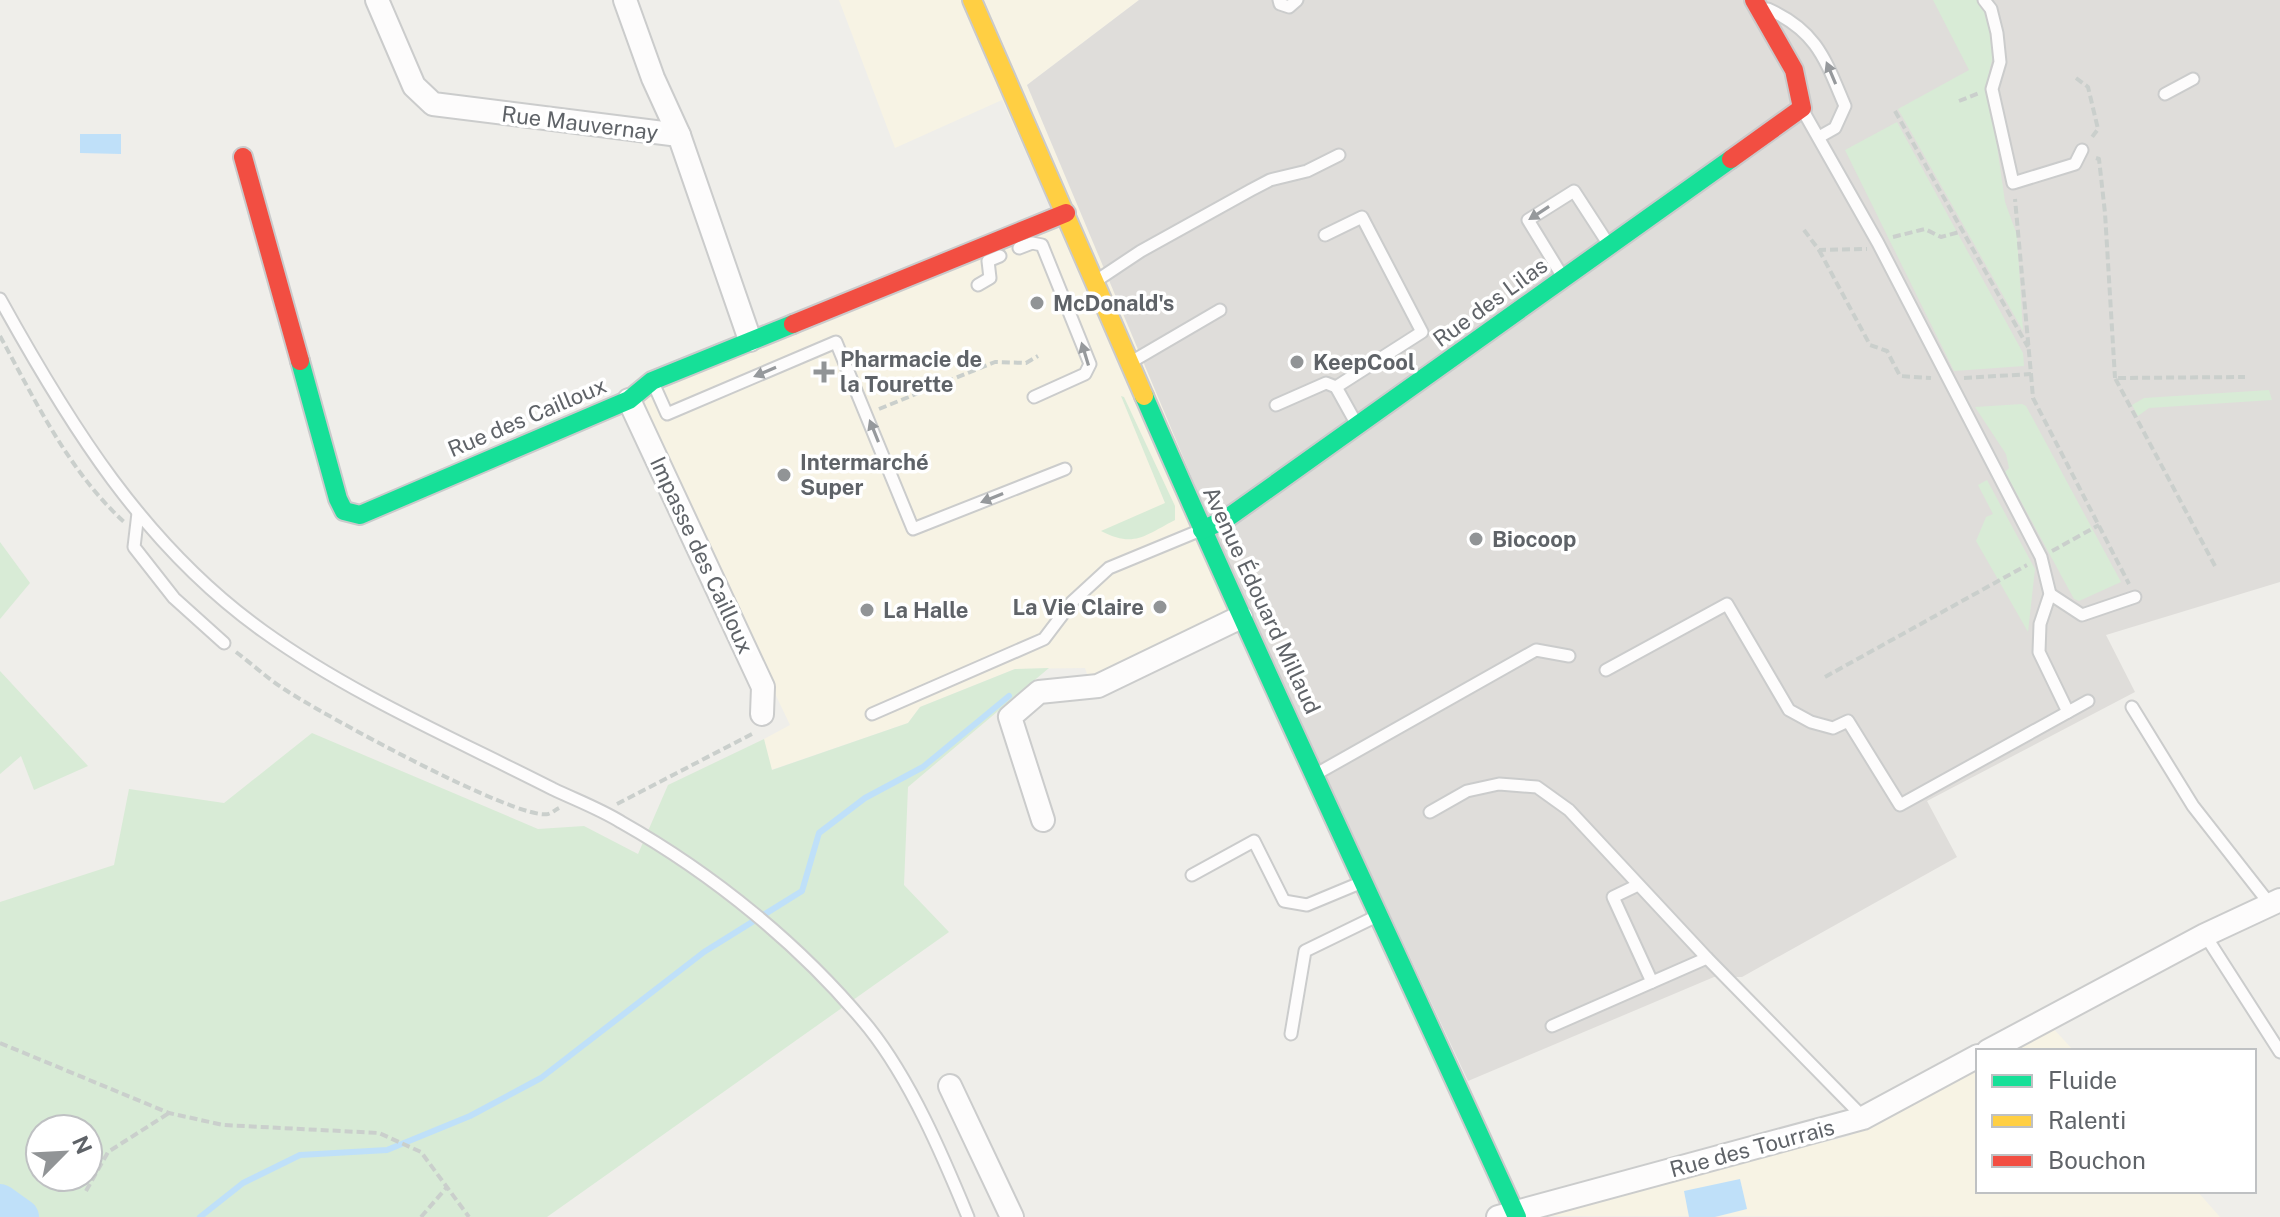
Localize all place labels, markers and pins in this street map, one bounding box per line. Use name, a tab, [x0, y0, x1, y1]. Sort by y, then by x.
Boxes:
place label: McDonald's	[1053, 290, 1174, 316]
marker: McDonald's	[1028, 294, 1046, 312]
place label: Pharmacie de la Tourette	[840, 346, 982, 397]
place label: KeepCool	[1313, 349, 1415, 375]
marker: KeepCool	[1288, 353, 1306, 371]
marker: Pharmacie de la Tourette	[815, 363, 833, 381]
place label: Intermarché Super	[800, 449, 929, 500]
marker: Intermarché Super	[775, 466, 793, 484]
place label: Biocoop	[1492, 526, 1576, 552]
marker: Biocoop	[1467, 530, 1485, 548]
place label: La Vie Claire	[1012, 594, 1144, 620]
place label: La Halle	[883, 597, 969, 623]
marker: La Vie Claire	[1151, 598, 1169, 616]
marker: La Halle	[858, 601, 876, 619]

